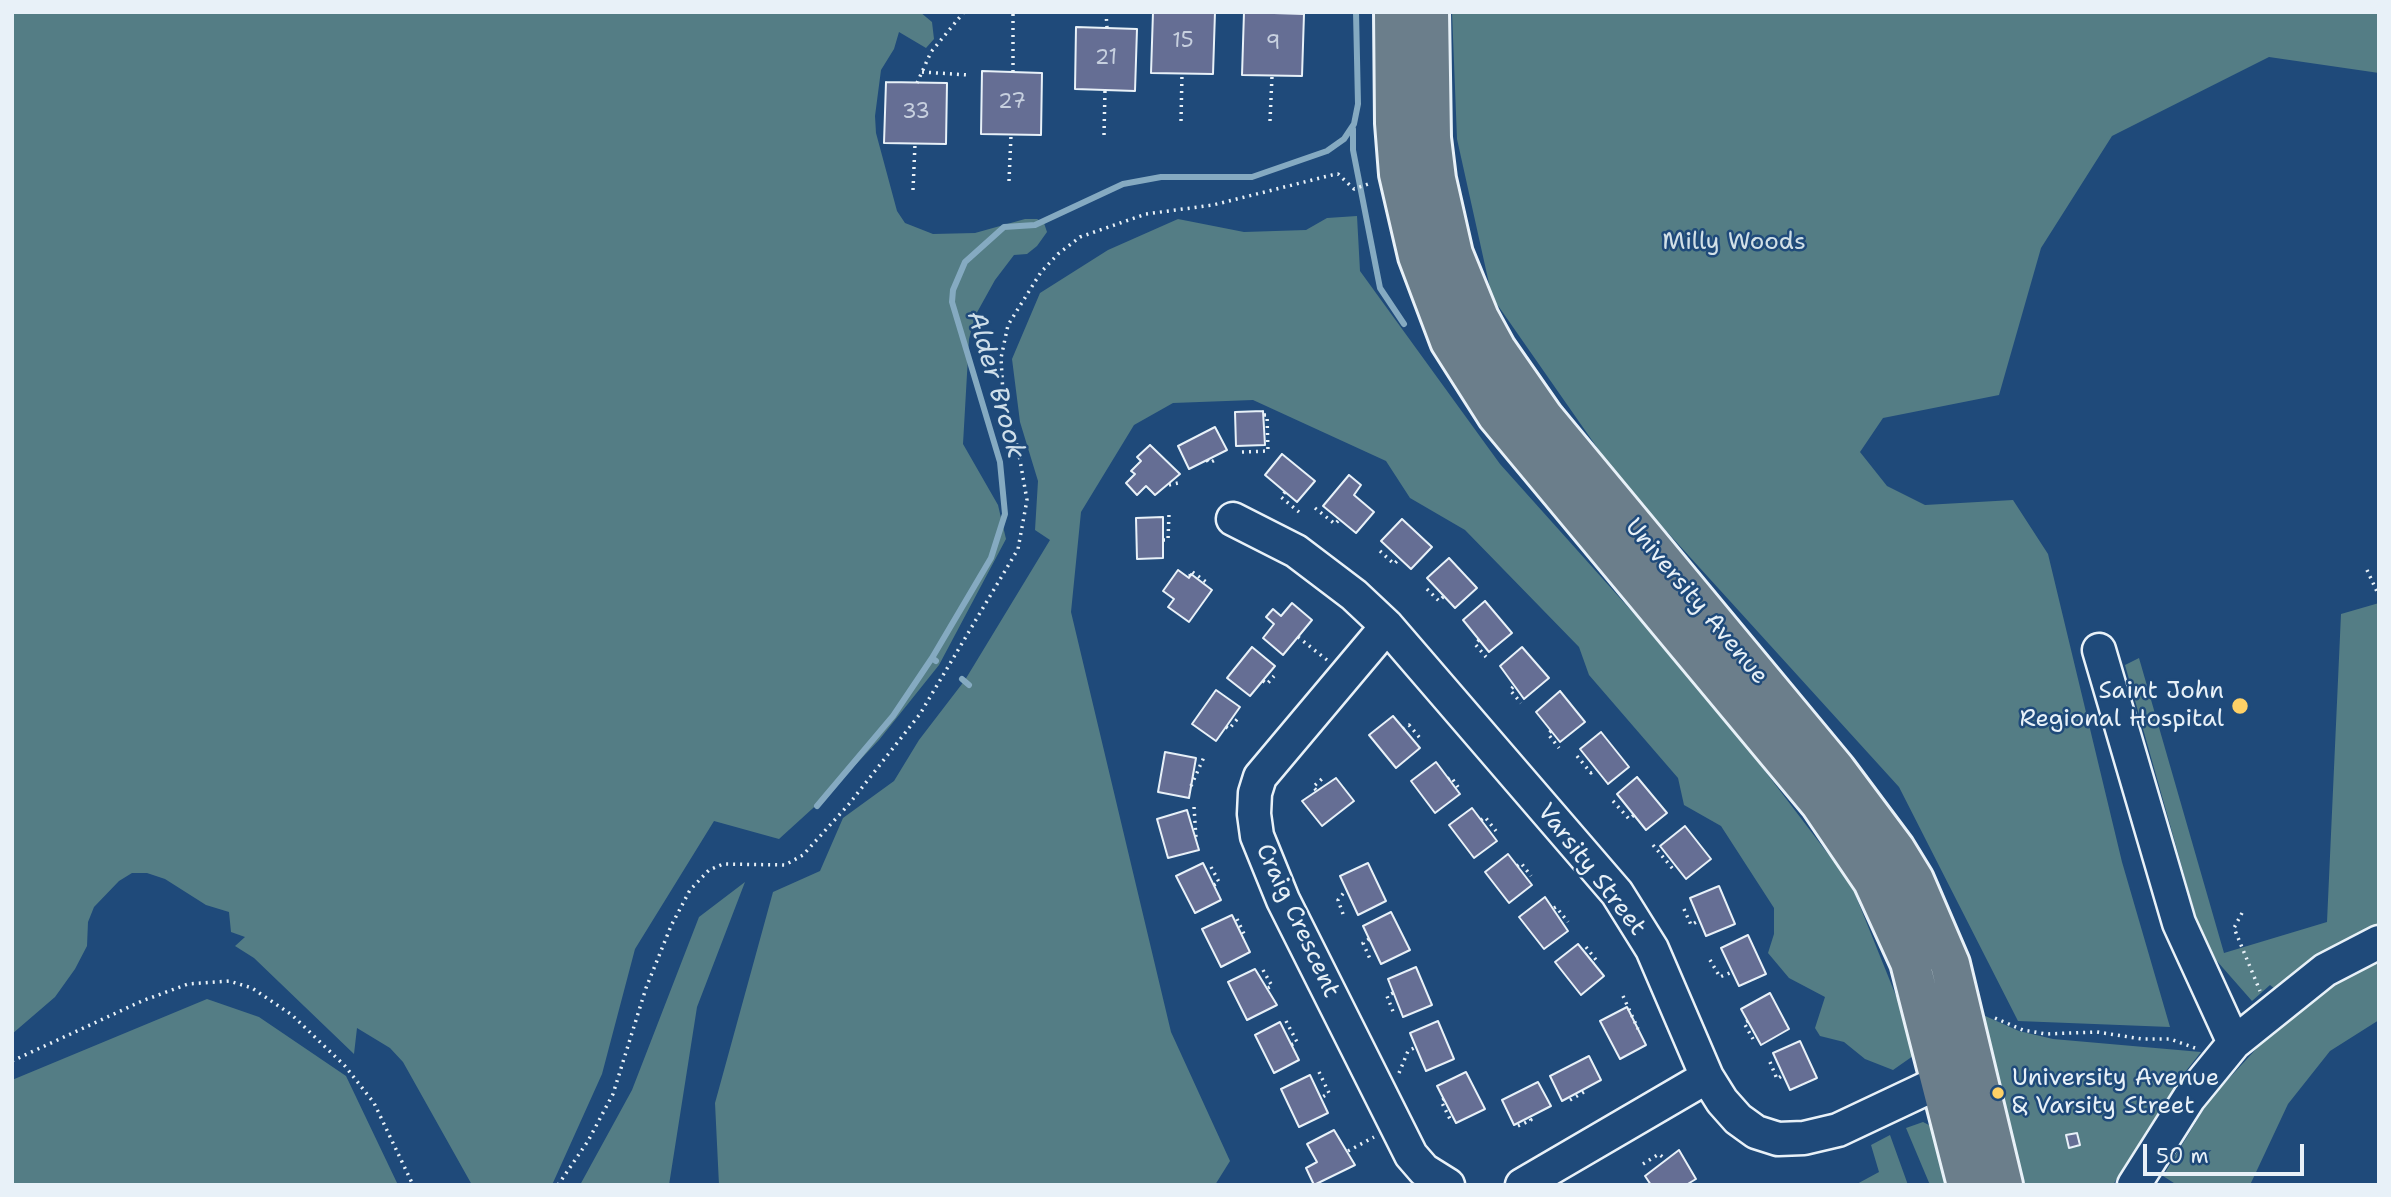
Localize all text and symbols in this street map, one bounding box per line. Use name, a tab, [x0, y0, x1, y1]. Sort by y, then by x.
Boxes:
house number: 15	[1172, 29, 1194, 55]
house number: 9	[1266, 31, 1280, 57]
house number: 21	[1095, 46, 1117, 72]
house number: 27	[998, 90, 1026, 116]
house number: 33	[902, 100, 930, 126]
park label: Milly Woods	[1662, 229, 1806, 257]
water label: Alder Brook	[959, 308, 1031, 462]
street label: University Avenue	[1618, 513, 1774, 691]
place label: Saint John Regional Hospital	[2020, 678, 2224, 734]
marker: Saint John Regional Hospital	[2230, 696, 2250, 716]
street label: Varsity Street	[1531, 798, 1651, 942]
street label: Craig Crescent	[1249, 840, 1345, 1002]
place label: University Avenue & Varsity Street	[2012, 1065, 2219, 1121]
marker: University Avenue & Varsity Street	[1990, 1085, 2006, 1101]
scale bar	[2146, 1130, 2307, 1174]
text: 50 m	[2156, 1142, 2209, 1170]

